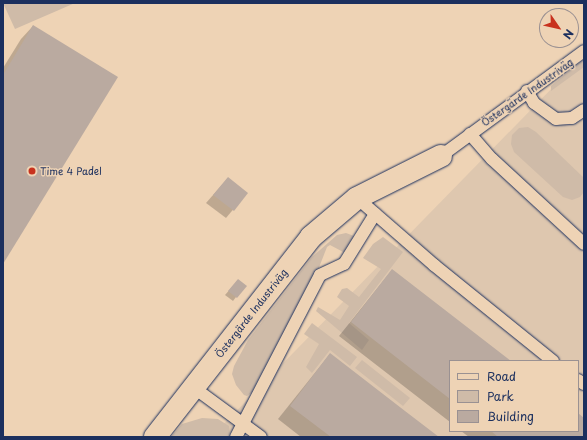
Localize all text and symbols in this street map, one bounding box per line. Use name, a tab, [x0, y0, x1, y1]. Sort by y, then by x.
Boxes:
north arrow	[539, 8, 579, 48]
text: N	[559, 26, 578, 43]
street label: Östergärde Industriväg	[479, 56, 575, 128]
place label: Time 4 Padel	[40, 165, 102, 177]
marker: Time 4 Padel	[27, 166, 37, 176]
street label: Östergärde Industriväg	[212, 266, 290, 360]
legend	[449, 360, 579, 432]
text: Road	[487, 367, 516, 385]
text: Park	[487, 387, 514, 405]
text: Building	[487, 407, 534, 425]

